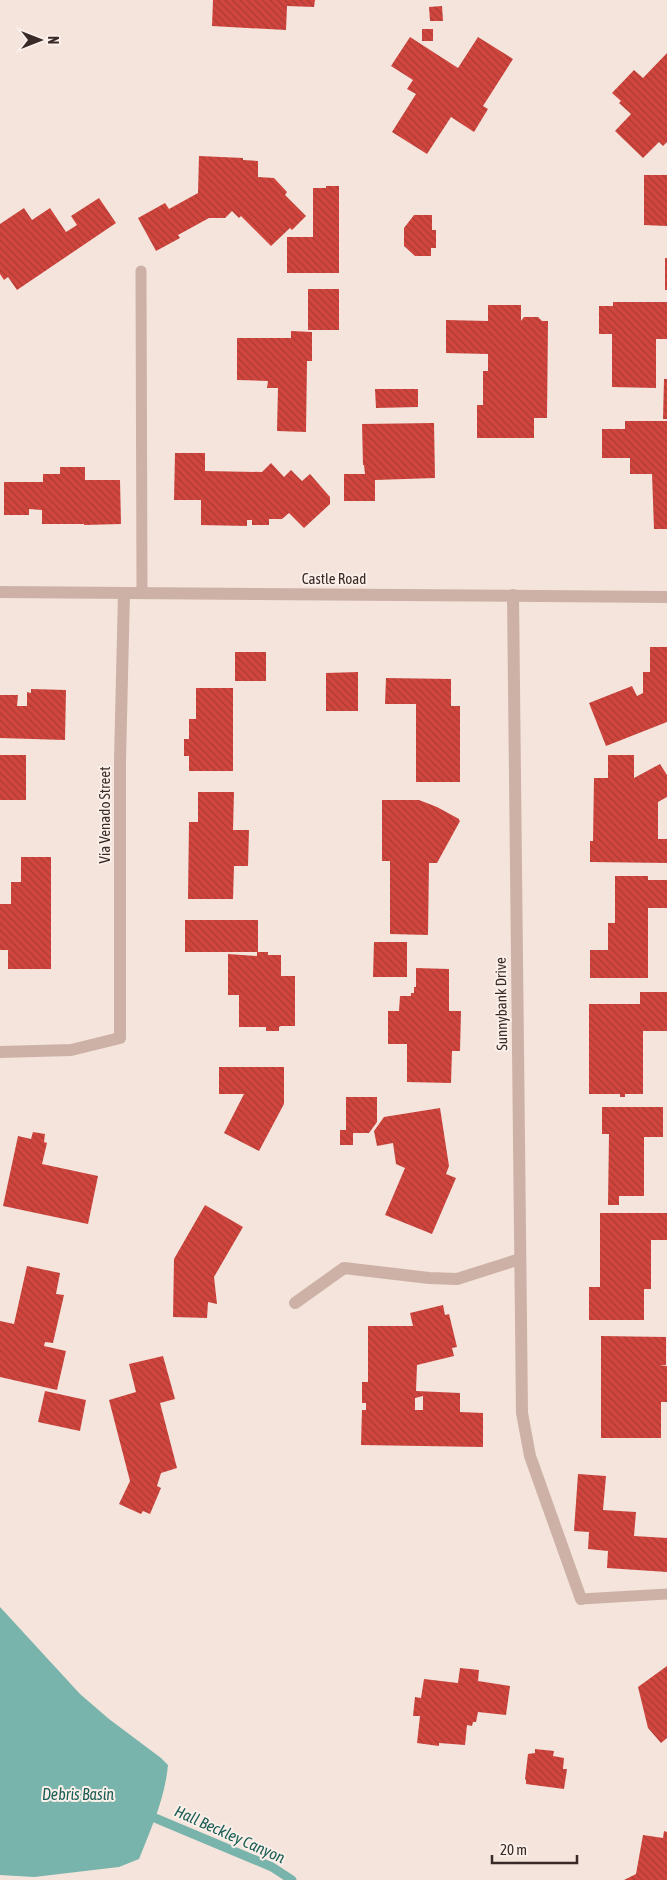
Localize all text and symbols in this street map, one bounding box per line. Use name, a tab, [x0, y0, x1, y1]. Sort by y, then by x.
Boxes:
north arrow	[15, 15, 65, 65]
text: N	[45, 36, 61, 44]
street label: Castle Road	[302, 570, 366, 587]
street label: Via Venado Street	[96, 767, 113, 863]
street label: Sunnybank Drive	[492, 957, 510, 1051]
water label: Debris Basin	[42, 1785, 114, 1803]
water label: Hall Beckley Canyon	[172, 1802, 288, 1867]
scale bar	[492, 1832, 577, 1864]
text: 20 m	[500, 1841, 527, 1858]

